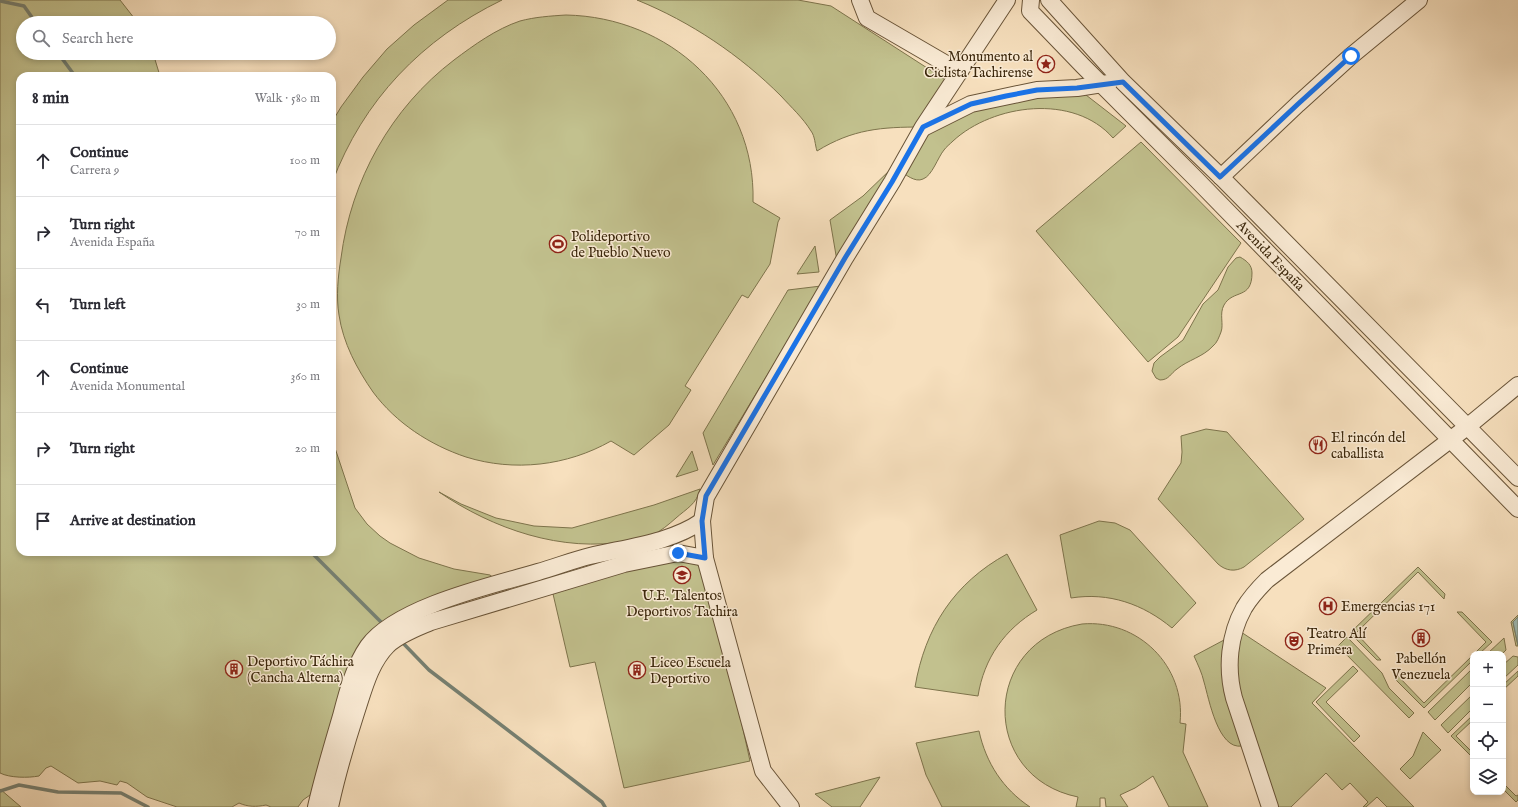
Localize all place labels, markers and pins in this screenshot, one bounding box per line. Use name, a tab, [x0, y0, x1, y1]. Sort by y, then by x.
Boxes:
place label: Monumento al Ciclista Tachirense	[924, 48, 1034, 82]
place icon: Monumento al Ciclista Tachirense	[1036, 54, 1056, 74]
place label: Polideportivo de Pueblo Nuevo	[571, 228, 671, 262]
sports icon: Polideportivo de Pueblo Nuevo	[548, 234, 568, 254]
place label: El rincón del caballista	[1331, 429, 1406, 463]
restaurant icon: El rincón del caballista	[1308, 435, 1328, 455]
school or university icon: U.E. Talentos Deportivos Tachira	[672, 565, 692, 585]
place label: U.E. Talentos Deportivos Tachira	[626, 587, 739, 621]
hospital icon: Emergencias 171	[1318, 596, 1338, 616]
place label: Emergencias 171	[1341, 598, 1435, 616]
place label: Teatro Alí Primera	[1307, 625, 1367, 659]
building icon: Pabellón Venezuela	[1411, 628, 1431, 648]
theatre icon: Teatro Alí Primera	[1284, 631, 1304, 651]
place label: Pabellón Venezuela	[1391, 650, 1451, 684]
place label: Deportivo Táchira (Cancha Alterna)	[247, 653, 355, 687]
place label: Liceo Escuela Deportivo	[650, 654, 732, 688]
building icon: Deportivo Táchira (Cancha Alterna)	[224, 659, 244, 679]
building icon: Liceo Escuela Deportivo	[627, 660, 647, 680]

